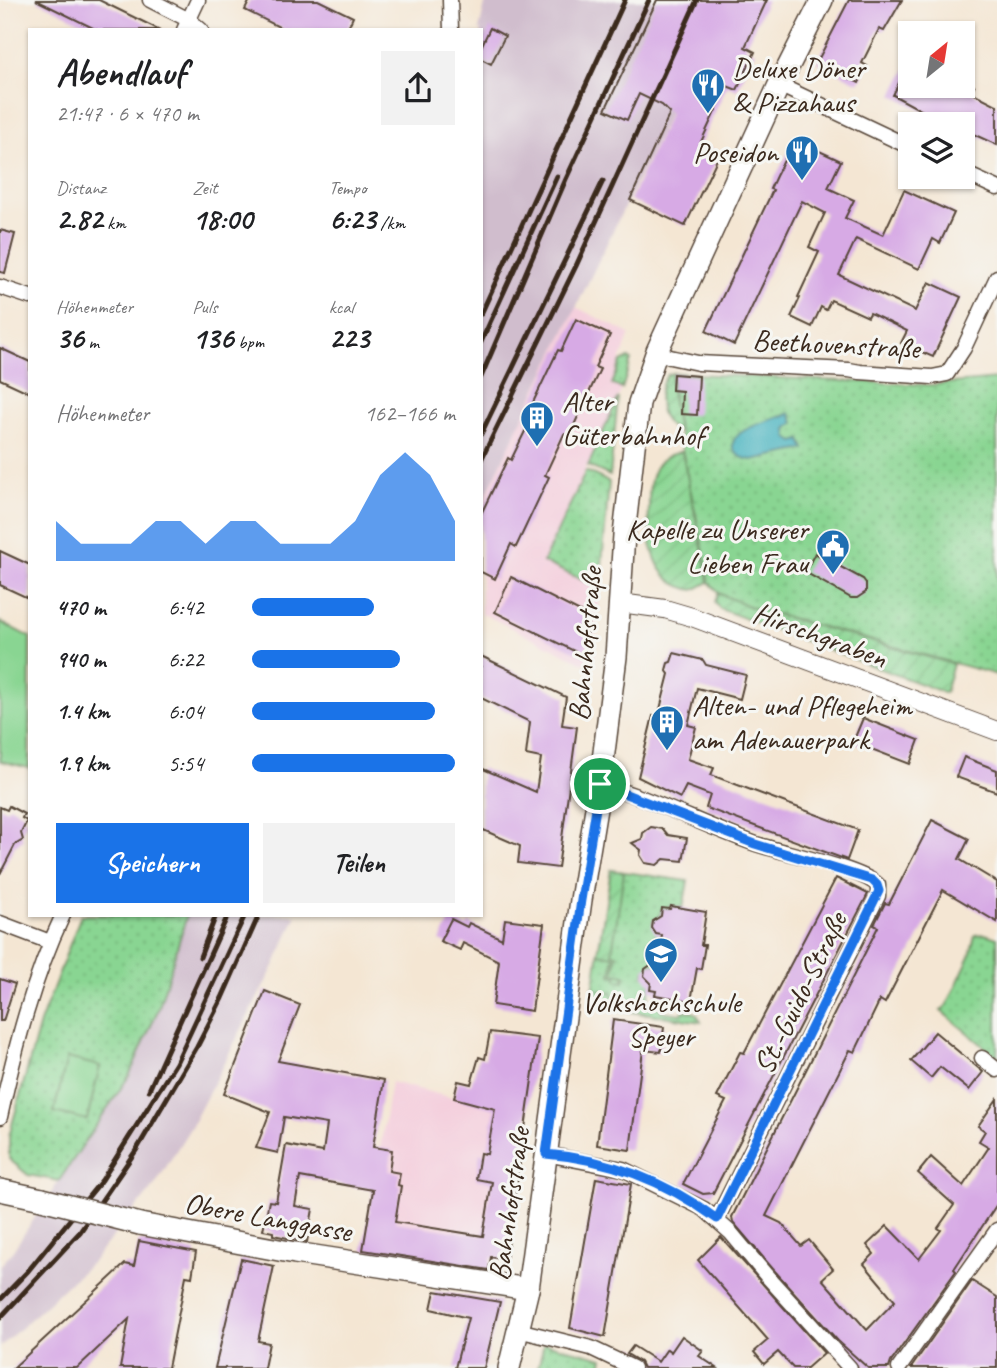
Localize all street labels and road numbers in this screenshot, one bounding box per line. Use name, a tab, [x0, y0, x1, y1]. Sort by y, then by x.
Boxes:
street label: Beethovenstraße	[752, 321, 923, 367]
street label: Bahnhofstraße	[559, 563, 611, 722]
street label: Hirschgraben	[748, 593, 893, 677]
street label: St.-Guido-Straße	[745, 904, 856, 1080]
street label: Bahnhofstraße	[479, 1123, 539, 1283]
street label: Obere Langgasse	[182, 1184, 357, 1251]

